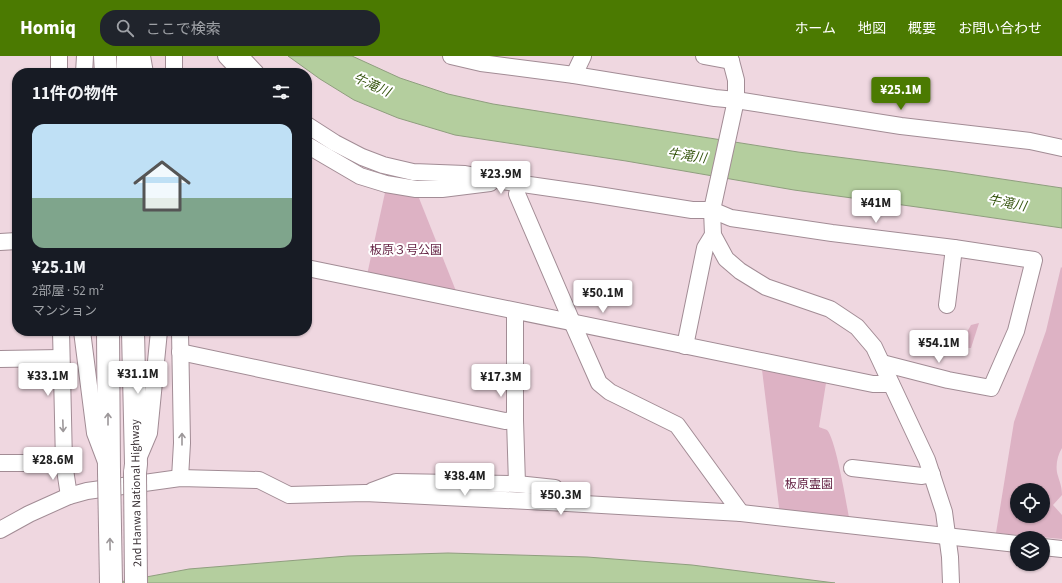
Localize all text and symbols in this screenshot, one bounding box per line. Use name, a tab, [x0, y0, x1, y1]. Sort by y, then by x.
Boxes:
search box	[100, 10, 380, 46]
text: Homiq	[20, 15, 76, 42]
icon: search	[114, 17, 136, 39]
text: ここで検索	[146, 19, 221, 40]
text: ホーム	[794, 19, 836, 39]
text: 地図	[858, 19, 886, 39]
text: 概要	[908, 19, 936, 39]
text: お問い合わせ	[958, 19, 1042, 39]
water label: 牛滝川	[350, 69, 395, 102]
pin: ¥25.1M	[868, 77, 934, 111]
icon: filters	[270, 81, 292, 103]
text: ¥25.1M	[880, 81, 922, 99]
text: 11件の物件	[32, 82, 118, 106]
water label: 牛滝川	[666, 144, 709, 168]
icon: home	[126, 150, 198, 222]
pin: ¥23.9M	[468, 161, 534, 195]
text: ¥23.9M	[480, 165, 522, 183]
pin: ¥41M	[852, 190, 900, 224]
water label: 牛滝川	[986, 190, 1030, 216]
text: ¥41M	[861, 194, 891, 212]
park label: 板原３号公園	[370, 242, 442, 259]
text: ¥25.1M	[32, 256, 86, 280]
pin: ¥50.1M	[570, 280, 636, 314]
text: 2部屋 · 52 m²	[32, 282, 104, 300]
text: ¥50.1M	[582, 284, 624, 302]
text: マンション	[32, 302, 97, 320]
pin: ¥54.1M	[906, 330, 972, 364]
text: ¥54.1M	[918, 334, 960, 352]
pin: ¥31.1M	[105, 361, 171, 395]
pin: ¥33.1M	[15, 363, 81, 397]
pin: ¥17.3M	[468, 364, 534, 398]
text: ¥31.1M	[117, 365, 159, 383]
text: ¥33.1M	[27, 367, 69, 385]
text: ¥17.3M	[480, 368, 522, 386]
one-way arrow	[104, 413, 112, 426]
one-way arrow	[59, 419, 67, 432]
street label: 2nd Hanwa National Highway	[127, 419, 146, 567]
one-way arrow	[178, 433, 185, 446]
pin: ¥28.6M	[20, 447, 86, 481]
text: ¥28.6M	[32, 451, 74, 469]
pin: ¥38.4M	[432, 463, 498, 497]
text: ¥38.4M	[444, 467, 486, 485]
park label: 板原霊園	[785, 476, 833, 493]
pin: ¥50.3M	[528, 482, 594, 516]
map controls	[1010, 483, 1050, 571]
button: locate	[1010, 483, 1050, 523]
text: ¥50.3M	[540, 486, 582, 504]
button: layers	[1010, 531, 1050, 571]
one-way arrow	[106, 538, 114, 551]

